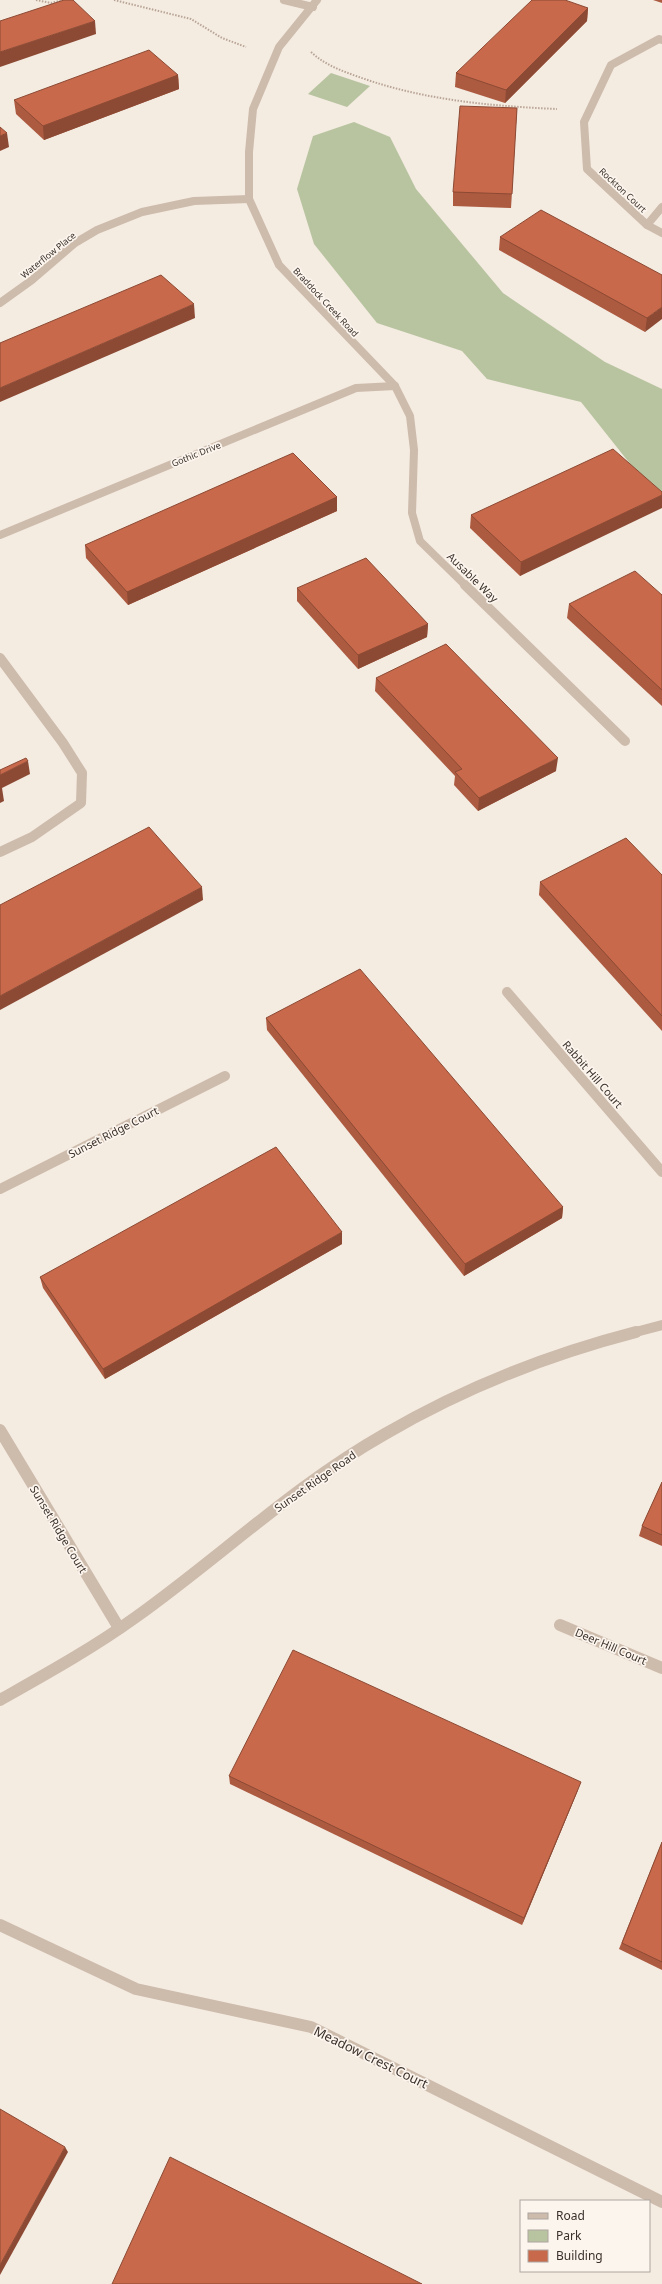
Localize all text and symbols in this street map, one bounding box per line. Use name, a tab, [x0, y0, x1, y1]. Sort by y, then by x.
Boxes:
street label: Rockton Court	[596, 165, 650, 216]
street label: Waterflow Place	[18, 229, 78, 281]
street label: Braddock Creek Road	[290, 264, 362, 340]
street label: Gothic Drive	[169, 438, 223, 470]
street label: Ausable Way	[444, 549, 502, 605]
street label: Rabbit Hill Court	[560, 1037, 626, 1111]
street label: Sunset Ridge Court	[65, 1103, 161, 1161]
street label: Sunset Ridge Road	[271, 1447, 359, 1515]
street label: Sunset Ridge Court	[27, 1483, 91, 1575]
street label: Deer Hill Court	[573, 1624, 649, 1668]
street label: Meadow Crest Court	[311, 2022, 431, 2093]
legend	[520, 2200, 650, 2272]
text: Road	[556, 2207, 585, 2224]
text: Park	[556, 2227, 582, 2244]
text: Building	[556, 2247, 603, 2264]

